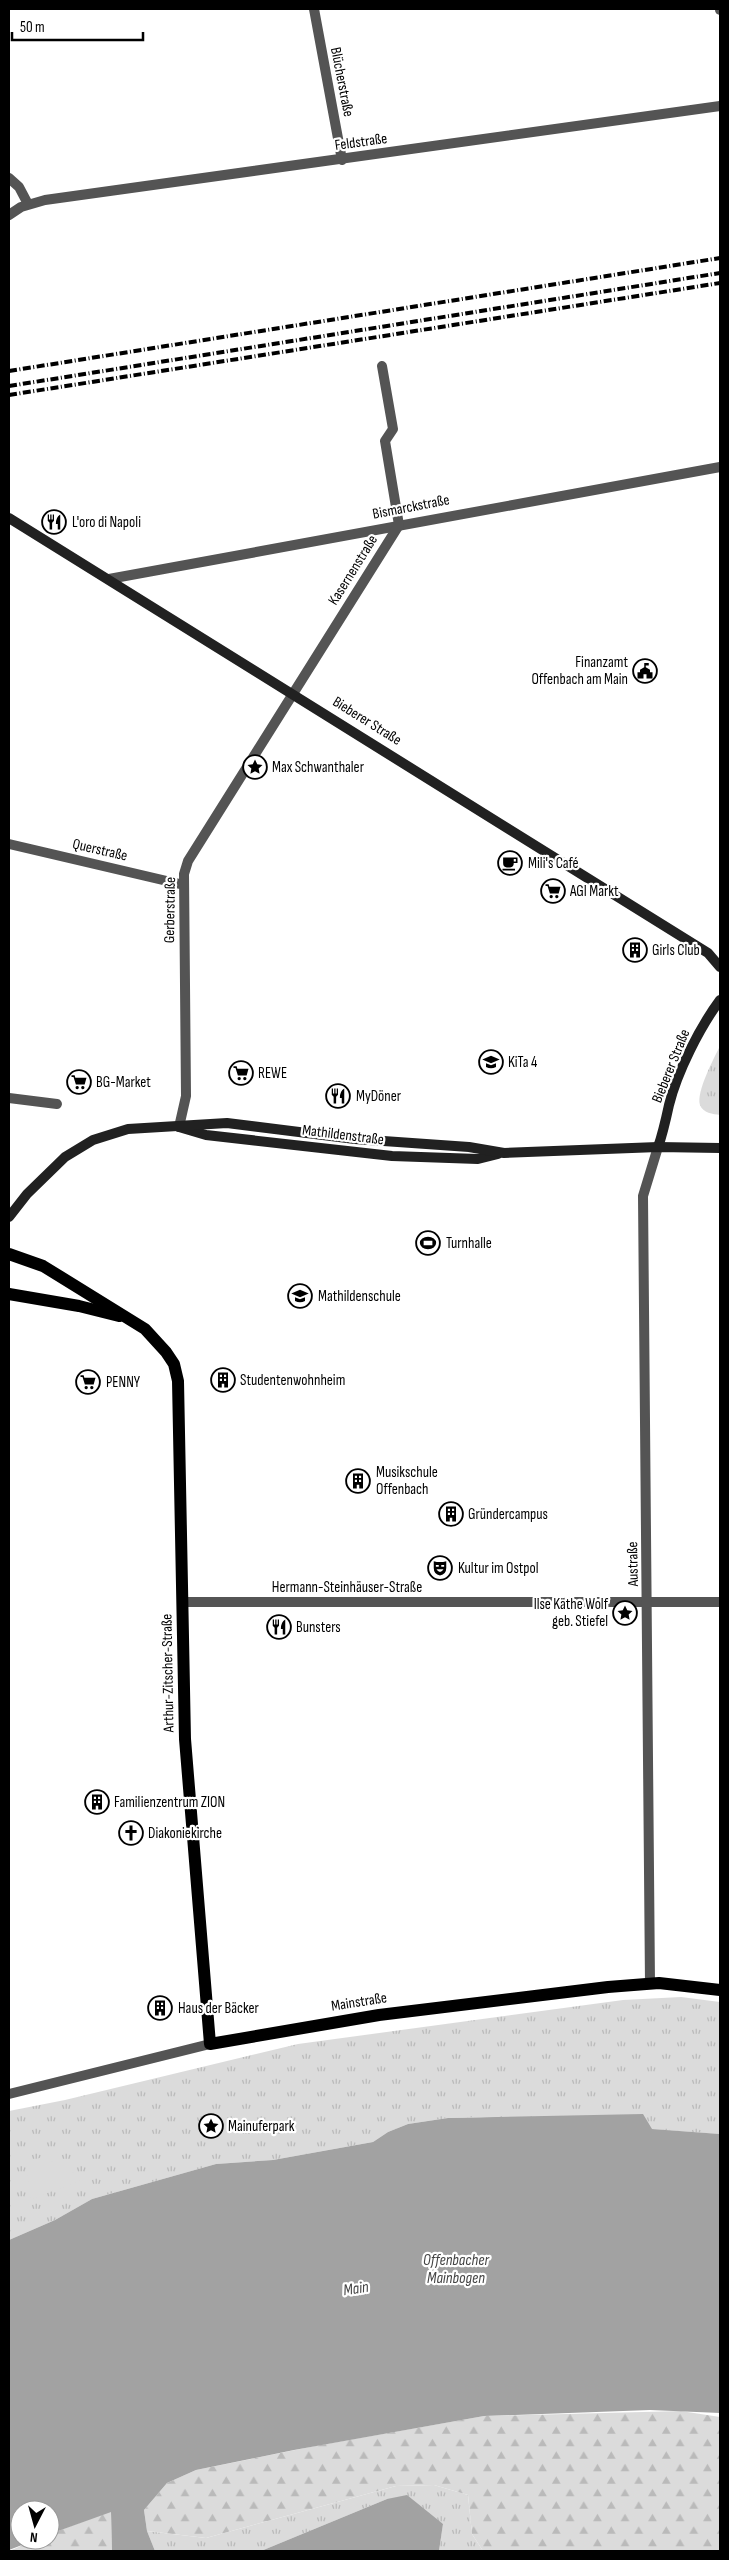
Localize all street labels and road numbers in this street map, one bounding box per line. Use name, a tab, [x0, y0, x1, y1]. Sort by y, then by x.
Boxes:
street label: Blücherstraße	[326, 46, 358, 118]
street label: Feldstraße	[334, 129, 388, 155]
street label: Bismarckstraße	[371, 490, 451, 524]
street label: Kasernenstraße	[324, 531, 382, 609]
street label: Bieberer Straße	[329, 692, 405, 750]
street label: Querstraße	[71, 834, 129, 866]
street label: Gerberstraße	[160, 877, 180, 943]
street label: Bieberer Straße	[648, 1026, 694, 1106]
street label: Mathildenstraße	[301, 1121, 385, 1149]
street label: Austraße	[623, 1541, 643, 1588]
street label: Hermann-Steinhäuser-Straße	[272, 1578, 422, 1597]
street label: Arthur-Zitscher-Straße	[157, 1614, 179, 1733]
street label: Mainstraße	[330, 1988, 388, 2016]

